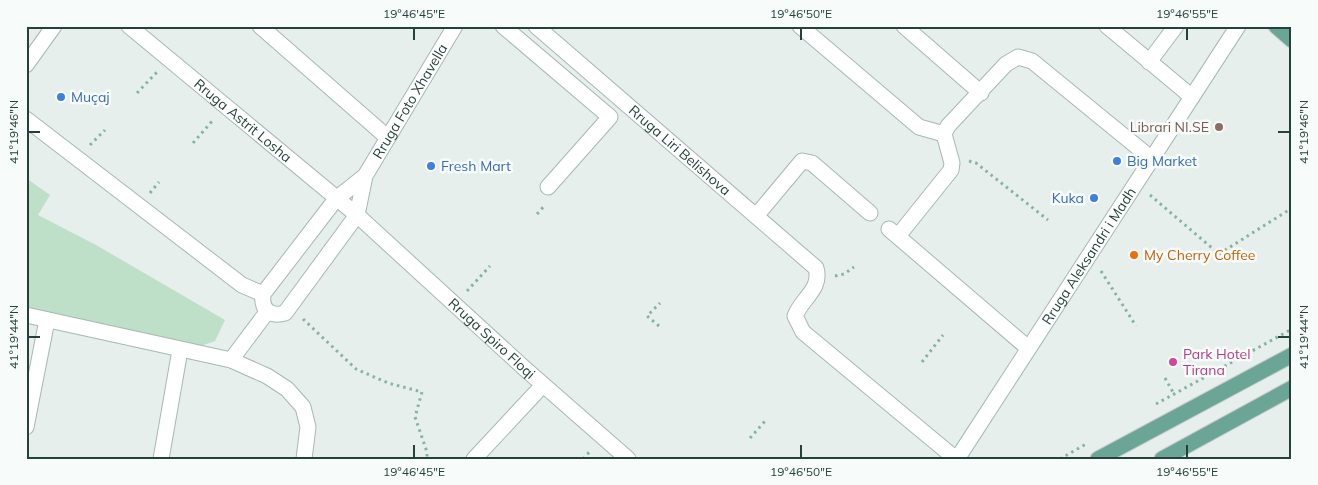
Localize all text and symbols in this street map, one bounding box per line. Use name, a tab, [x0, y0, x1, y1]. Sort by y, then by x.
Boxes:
text: 19°46'45"E	[383, 6, 445, 21]
text: 19°46'50"E	[770, 6, 832, 21]
text: 19°46'55"E	[1156, 6, 1218, 21]
street label: Rruga Foto Xhavella	[368, 40, 451, 162]
street label: Rruga Astrit Losha	[190, 75, 295, 166]
place label: Muçaj	[71, 88, 110, 106]
marker: Muçaj	[55, 91, 67, 103]
text: 41°19'46"N	[6, 100, 21, 164]
text: 41°19'46"N	[1296, 100, 1311, 164]
street label: Rruga Liri Belishova	[625, 101, 734, 199]
place label: Librari NI.SE	[1130, 118, 1209, 136]
marker: Librari NI.SE	[1213, 121, 1225, 133]
place label: Big Market	[1127, 152, 1197, 170]
marker: Big Market	[1111, 155, 1123, 167]
place label: Fresh Mart	[441, 157, 511, 175]
marker: Fresh Mart	[425, 160, 437, 172]
street label: Rruga Aleksandri i Madh	[1038, 184, 1140, 328]
place label: Kuka	[1052, 189, 1084, 207]
marker: Kuka	[1088, 192, 1100, 204]
place label: My Cherry Coffee	[1144, 246, 1255, 264]
marker: My Cherry Coffee	[1128, 249, 1140, 261]
street label: Rruga Spiro Floqi	[445, 294, 539, 383]
text: 41°19'44"N	[6, 305, 21, 369]
text: 41°19'44"N	[1296, 305, 1311, 369]
place label: Park Hotel Tirana	[1183, 345, 1251, 379]
marker: Park Hotel Tirana	[1167, 356, 1179, 368]
text: 19°46'45"E	[383, 464, 445, 479]
text: 19°46'50"E	[770, 464, 832, 479]
text: 19°46'55"E	[1156, 464, 1218, 479]

